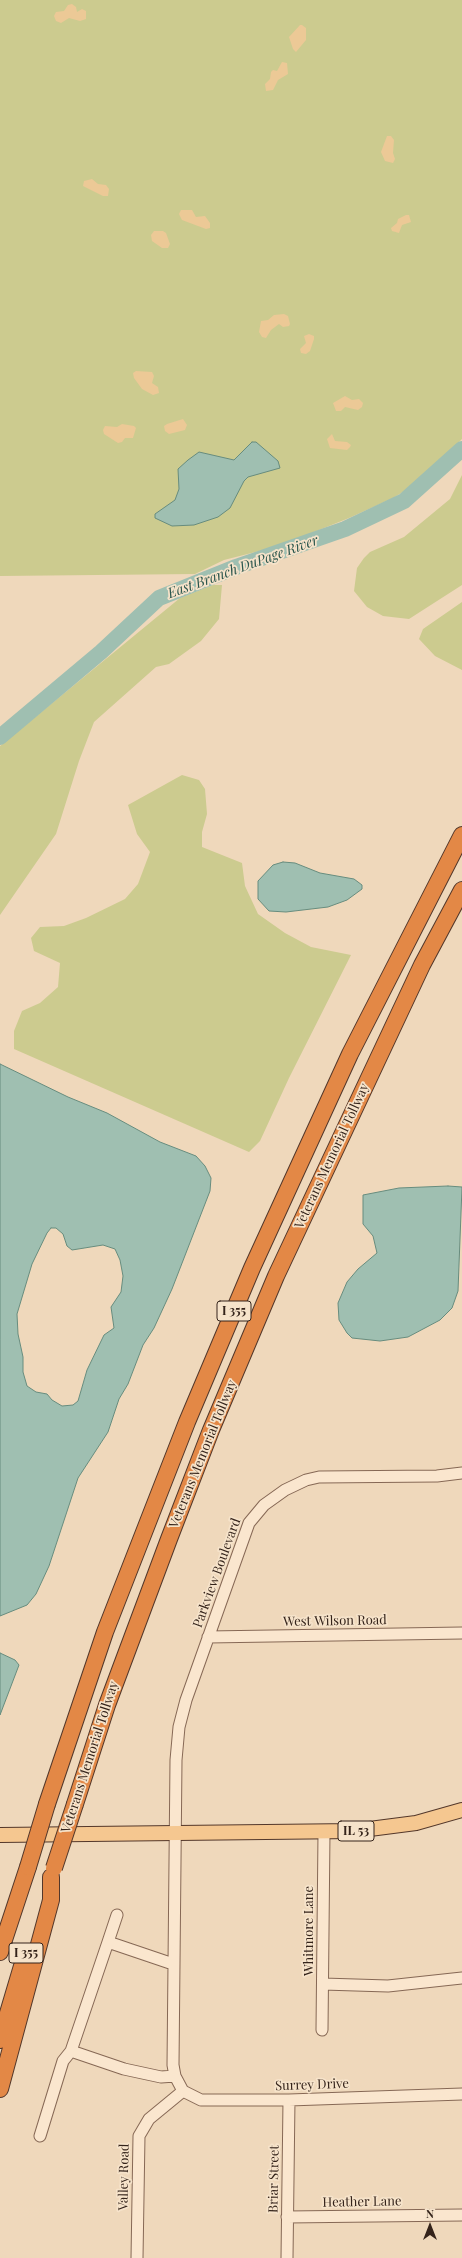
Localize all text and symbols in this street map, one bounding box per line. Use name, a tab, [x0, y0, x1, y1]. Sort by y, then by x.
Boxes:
water label: East Branch DuPage River	[166, 532, 320, 602]
street label: Veterans Memorial Tollway	[291, 1081, 373, 1231]
road number: I 355	[217, 1301, 251, 1321]
street label: Veterans Memorial Tollway	[166, 1378, 240, 1530]
street label: Parkview Boulevard	[190, 1516, 244, 1630]
street label: West Wilson Road	[283, 1612, 387, 1630]
street label: Veterans Memorial Tollway	[58, 1679, 122, 1835]
road number: IL 53	[338, 1821, 374, 1841]
street label: Whitmore Lane	[301, 1886, 317, 1976]
road number: I 355	[9, 1943, 43, 1963]
street label: Surrey Drive	[275, 2076, 349, 2094]
street label: Valley Road	[116, 2143, 132, 2211]
street label: Briar Street	[266, 2145, 282, 2213]
street label: Heather Lane	[322, 2194, 402, 2210]
north arrow	[410, 2206, 450, 2246]
text: N	[426, 2206, 434, 2221]

